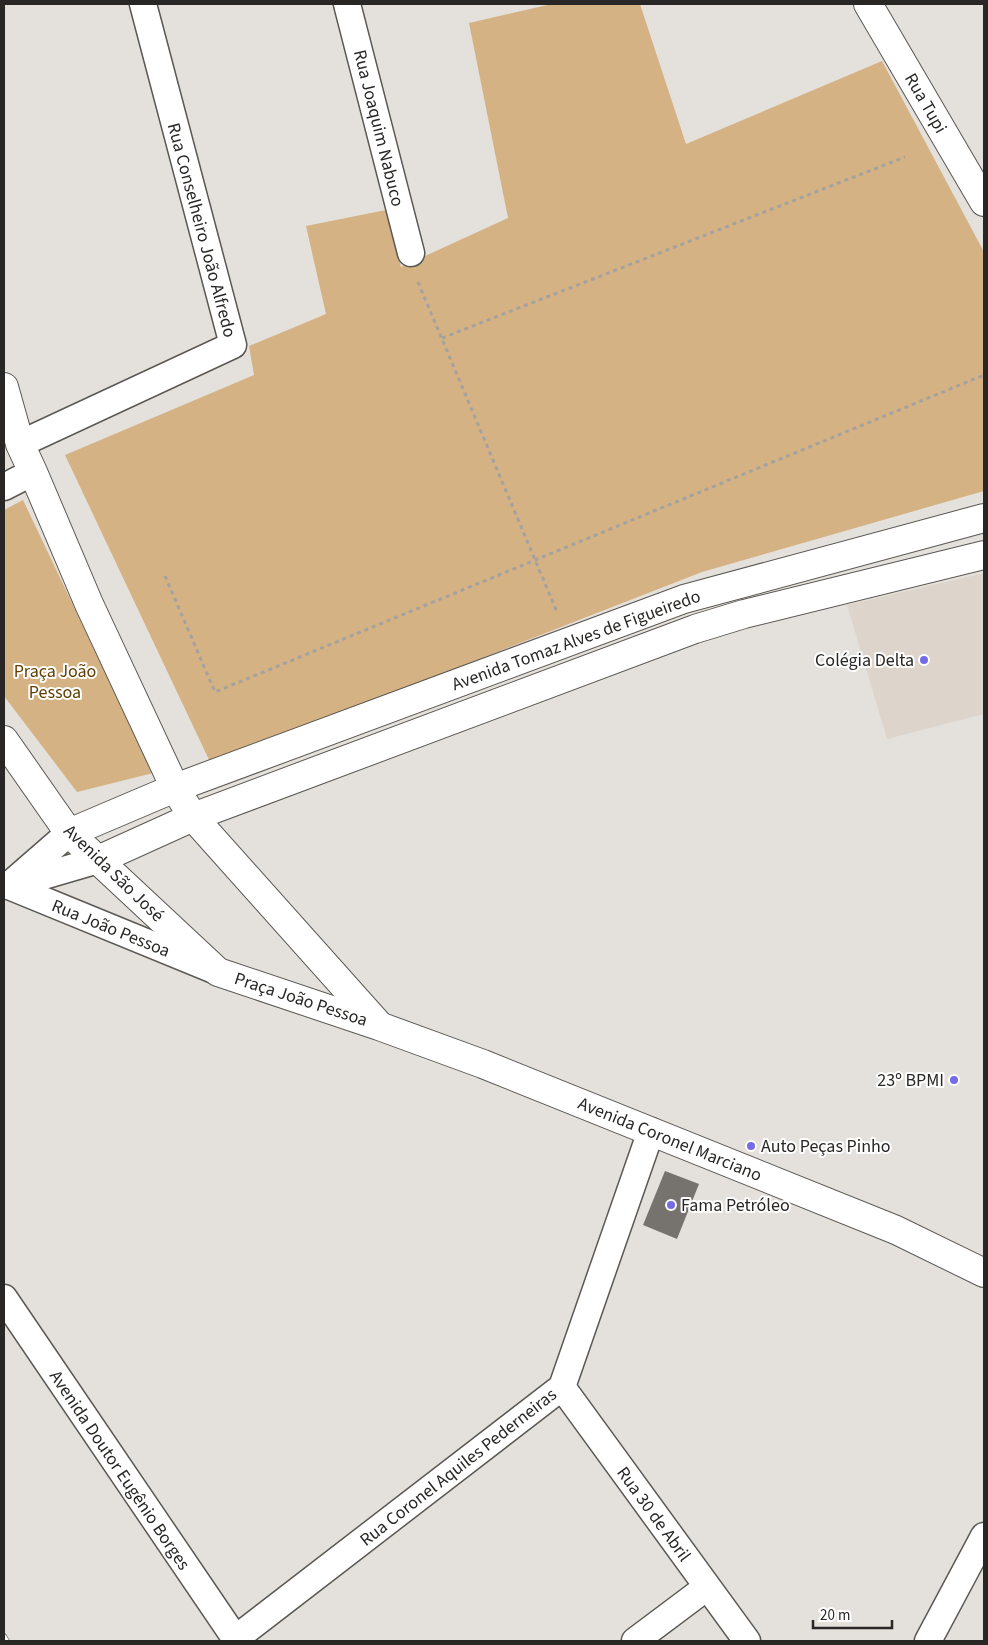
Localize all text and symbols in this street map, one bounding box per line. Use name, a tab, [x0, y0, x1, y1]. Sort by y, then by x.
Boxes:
street label: Rua Joaquim Nabuco	[347, 47, 410, 209]
street label: Rua Tupi	[898, 69, 953, 138]
street label: Rua Conselheiro João Alfredo	[161, 120, 242, 340]
street label: Avenida Tomaz Alves de Figueiredo	[448, 584, 704, 697]
place label: Colégia Delta	[815, 648, 914, 673]
marker: Colégia Delta	[918, 654, 930, 666]
park label: Praça João Pessoa	[14, 659, 96, 705]
street label: Avenida São José	[58, 819, 169, 928]
street label: Rua João Pessoa	[48, 893, 174, 964]
street label: Praça João Pessoa	[231, 966, 371, 1033]
place label: 23º BPMI	[877, 1068, 944, 1093]
marker: 23º BPMI	[948, 1074, 960, 1086]
street label: Avenida Coronel Marciano	[574, 1091, 765, 1188]
place label: Auto Peças Pinho	[761, 1134, 891, 1159]
marker: Auto Peças Pinho	[745, 1140, 757, 1152]
place label: Fama Petróleo	[681, 1193, 790, 1218]
marker: Fama Petróleo	[665, 1199, 677, 1211]
street label: Avenida Doutor Eugênio Borges	[43, 1365, 196, 1575]
street label: Rua Coronel Aquiles Pederneiras	[355, 1383, 562, 1552]
street label: Rua 30 de Abril	[611, 1462, 697, 1567]
scale bar	[813, 1598, 892, 1630]
text: 20 m	[820, 1605, 850, 1626]

